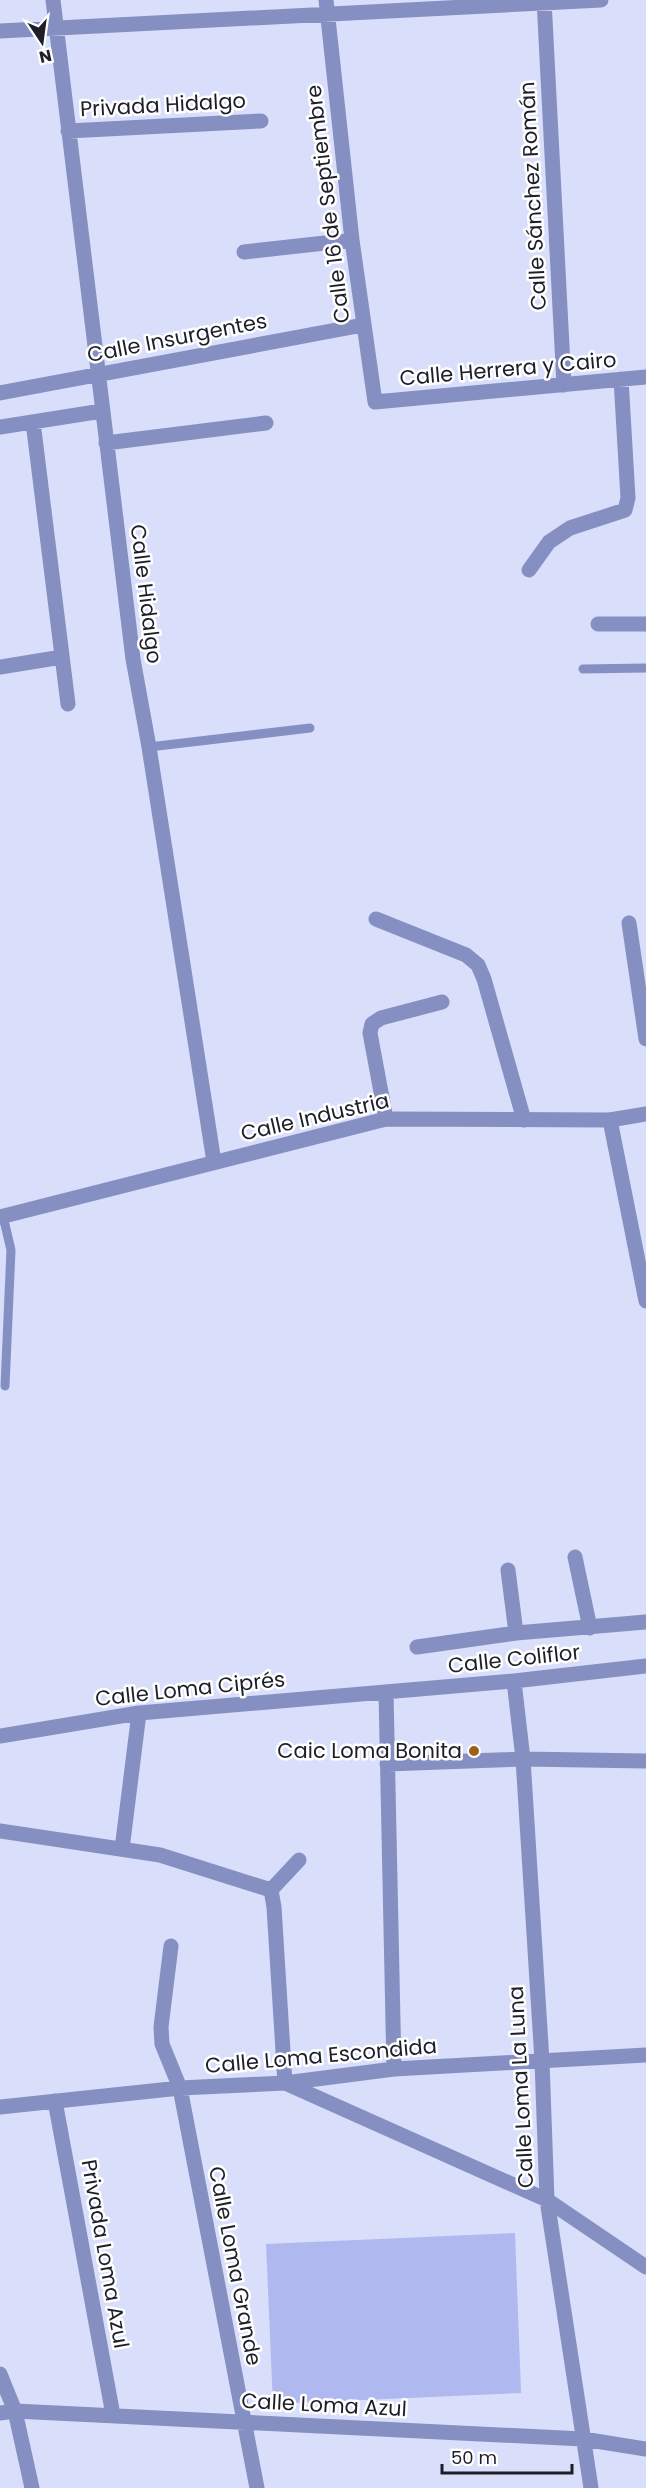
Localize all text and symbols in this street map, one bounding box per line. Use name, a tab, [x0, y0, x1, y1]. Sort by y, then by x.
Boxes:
north arrow	[12, 12, 72, 72]
text: N	[37, 44, 54, 69]
street label: Calle Sánchez Román	[512, 81, 553, 311]
street label: Calle 16 de Septiembre	[298, 83, 357, 325]
street label: Privada Hidalgo	[79, 86, 247, 123]
street label: Calle Insurgentes	[85, 306, 269, 369]
street label: Calle Herrera y Cairo	[398, 345, 618, 392]
street label: Calle Hidalgo	[124, 523, 169, 665]
street label: Calle Industria	[238, 1085, 392, 1148]
street label: Calle Coliflor	[446, 1637, 582, 1680]
street label: Calle Loma Ciprés	[94, 1664, 286, 1713]
place label: Caic Loma Bonita	[277, 1736, 462, 1765]
marker: Caic Loma Bonita	[467, 1744, 481, 1758]
street label: Calle Loma La Luna	[501, 1985, 540, 2189]
street label: Calle Loma Escondida	[204, 2031, 438, 2080]
street label: Privada Loma Azul	[75, 2157, 136, 2351]
street label: Calle Loma Grande	[202, 2164, 269, 2368]
street label: Calle Loma Azul	[241, 2386, 407, 2423]
scale bar	[442, 2437, 572, 2475]
text: 50 m	[451, 2445, 497, 2470]

